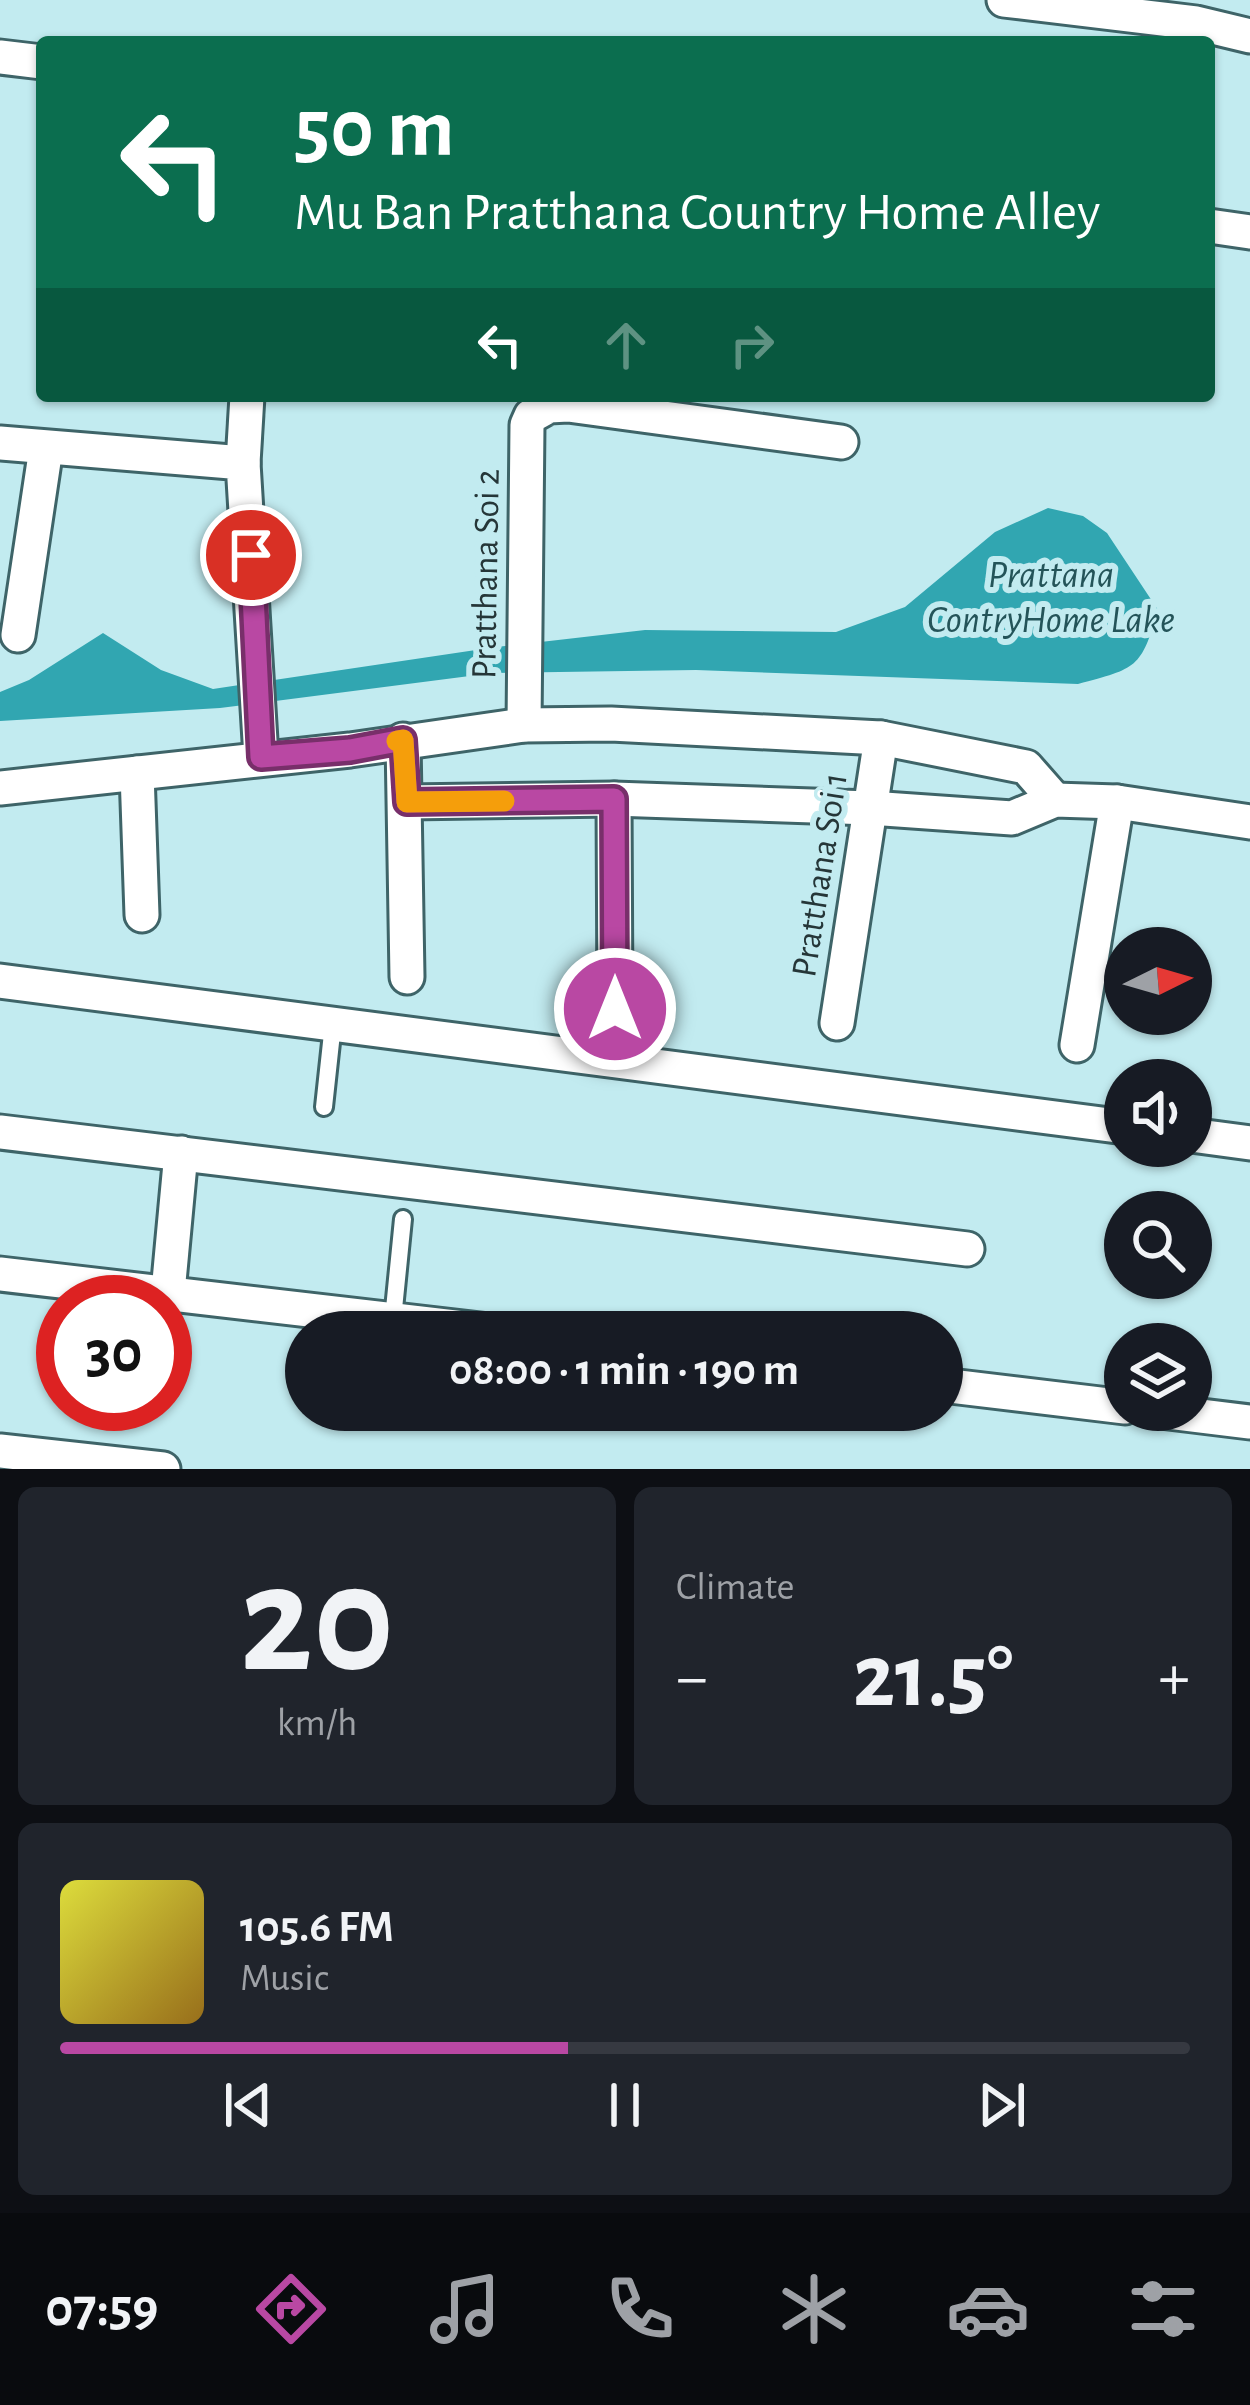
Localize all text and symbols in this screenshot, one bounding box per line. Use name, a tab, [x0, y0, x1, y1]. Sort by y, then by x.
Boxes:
icon: left	[96, 84, 252, 240]
text: 50 m	[294, 88, 455, 172]
text: Mu Ban Pratthana Country Home Alley	[294, 186, 1100, 240]
icon: left	[467, 312, 533, 378]
icon: ahead	[593, 312, 659, 378]
icon: right	[719, 312, 785, 378]
street label: Pratthana Soi 2	[466, 469, 506, 679]
pin	[200, 504, 302, 606]
icon: arrive	[218, 522, 284, 588]
water label: Prattana ContryHome Lake	[927, 556, 1175, 640]
street label: Pratthana Soi 1	[786, 770, 854, 980]
north arrow	[1104, 927, 1212, 1035]
map controls	[1104, 927, 1212, 1431]
position arrow	[552, 946, 678, 1072]
button: sound	[1104, 1059, 1212, 1167]
button: search	[1104, 1191, 1212, 1299]
speed limit sign: 30	[36, 1275, 192, 1431]
button: layers	[1104, 1323, 1212, 1431]
text: 08:00 · 1 min · 190 m	[449, 1348, 799, 1393]
text: 20	[240, 1544, 394, 1700]
text: Climate	[676, 1568, 794, 1607]
text: 21.5°	[853, 1633, 1013, 1723]
text: −	[676, 1645, 708, 1711]
text: +	[1158, 1645, 1190, 1711]
text: km/h	[277, 1704, 357, 1743]
text: 105.6 FM	[240, 1905, 394, 1950]
text: Music	[240, 1959, 329, 1998]
icon: previous	[215, 2072, 281, 2138]
icon: pause	[592, 2072, 658, 2138]
icon: next	[969, 2072, 1035, 2138]
icon: directions	[249, 2267, 333, 2351]
icon: music	[423, 2267, 507, 2351]
icon: phone	[598, 2267, 682, 2351]
icon: climate	[772, 2267, 856, 2351]
icon: car	[946, 2267, 1030, 2351]
icon: filters	[1121, 2267, 1205, 2351]
text: 07:59	[45, 2282, 158, 2336]

